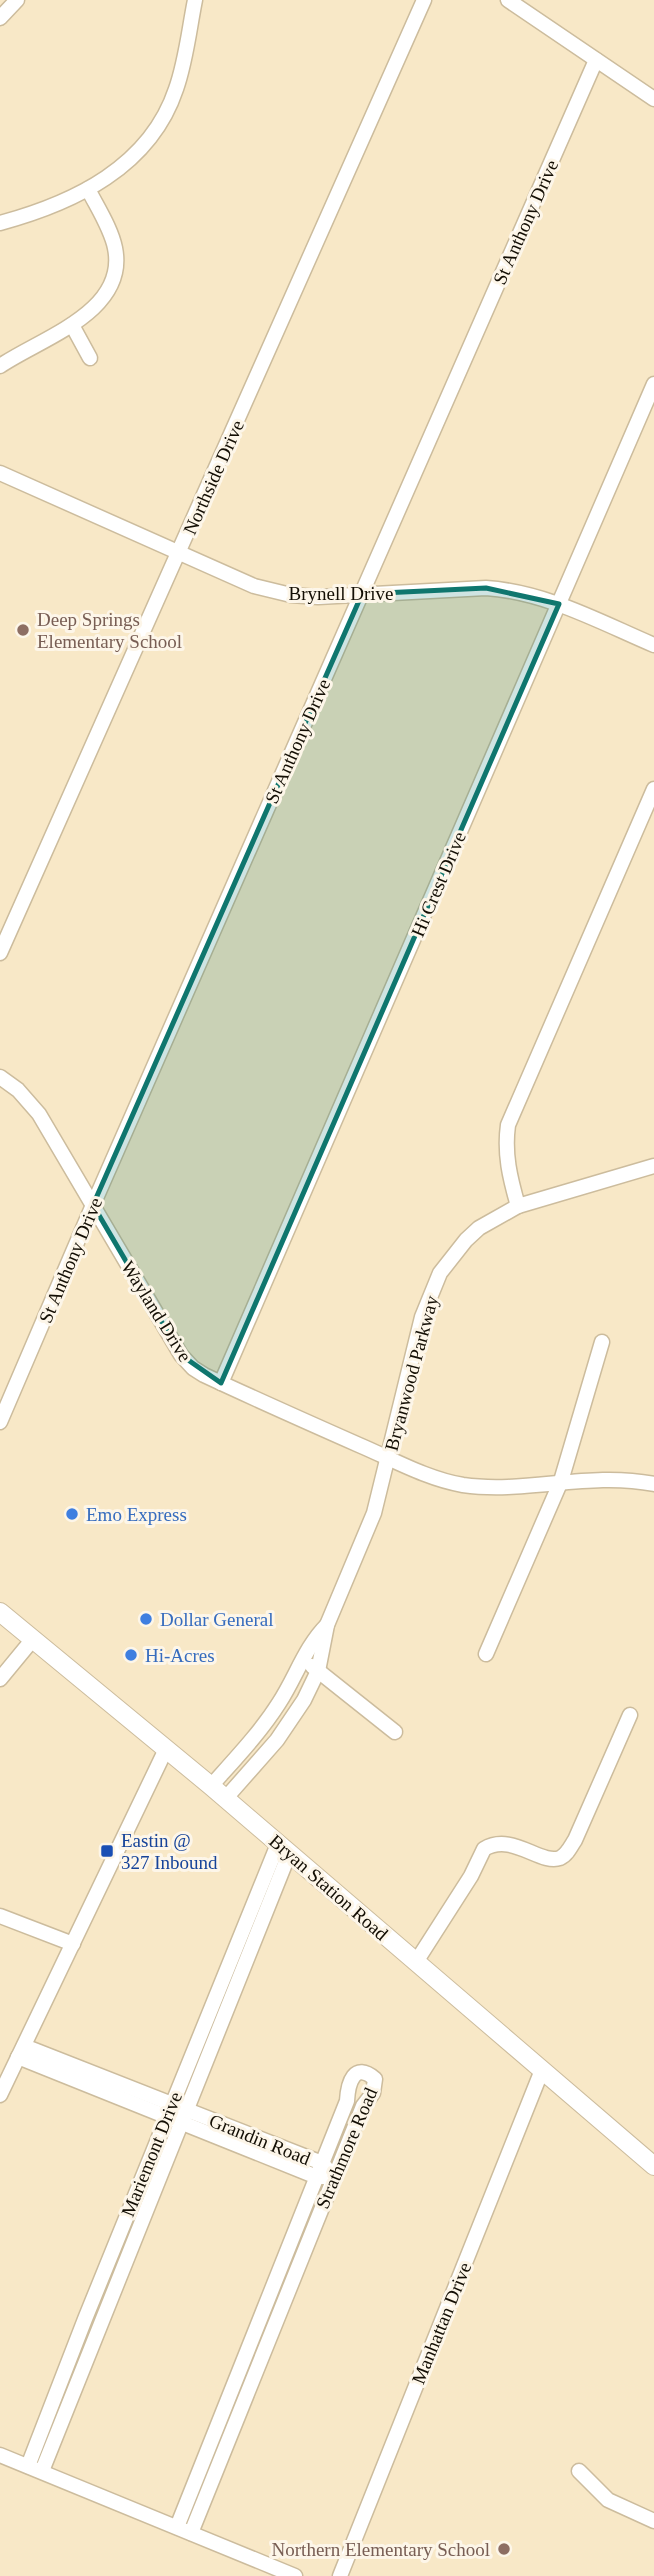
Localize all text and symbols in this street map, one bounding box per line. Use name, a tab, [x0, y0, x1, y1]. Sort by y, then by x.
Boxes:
street label: St Anthony Drive	[489, 157, 562, 288]
street label: Northside Drive	[179, 417, 248, 538]
street label: Brynell Drive	[288, 583, 394, 604]
place label: Deep Springs Elementary School	[37, 609, 182, 652]
marker: Deep Springs Elementary School	[15, 622, 31, 638]
street label: St Anthony Drive	[261, 676, 334, 807]
street label: Hi Crest Drive	[407, 829, 470, 940]
street label: St Anthony Drive	[35, 1194, 106, 1326]
street label: Wayland Drive	[117, 1257, 196, 1366]
street label: Bryanwood Parkway	[381, 1293, 442, 1453]
place label: Emo Express	[86, 1504, 187, 1525]
marker: Emo Express	[64, 1506, 80, 1522]
place label: Dollar General	[160, 1609, 273, 1630]
marker: Dollar General	[138, 1611, 154, 1627]
place label: Hi-Acres	[145, 1645, 215, 1666]
marker: Hi-Acres	[123, 1647, 139, 1663]
place label: Eastin @ 327 Inbound	[121, 1830, 218, 1873]
street label: Bryan Station Road	[265, 1830, 392, 1945]
marker: Eastin @ 327 Inbound	[99, 1843, 115, 1859]
street label: Strathmore Road	[312, 2084, 382, 2212]
street label: Mariemont Drive	[117, 2089, 186, 2220]
street label: Grandin Road	[206, 2110, 314, 2169]
street label: Manhattan Drive	[408, 2259, 475, 2387]
place label: Northern Elementary School	[272, 2539, 490, 2560]
marker: Northern Elementary School	[496, 2541, 512, 2557]

